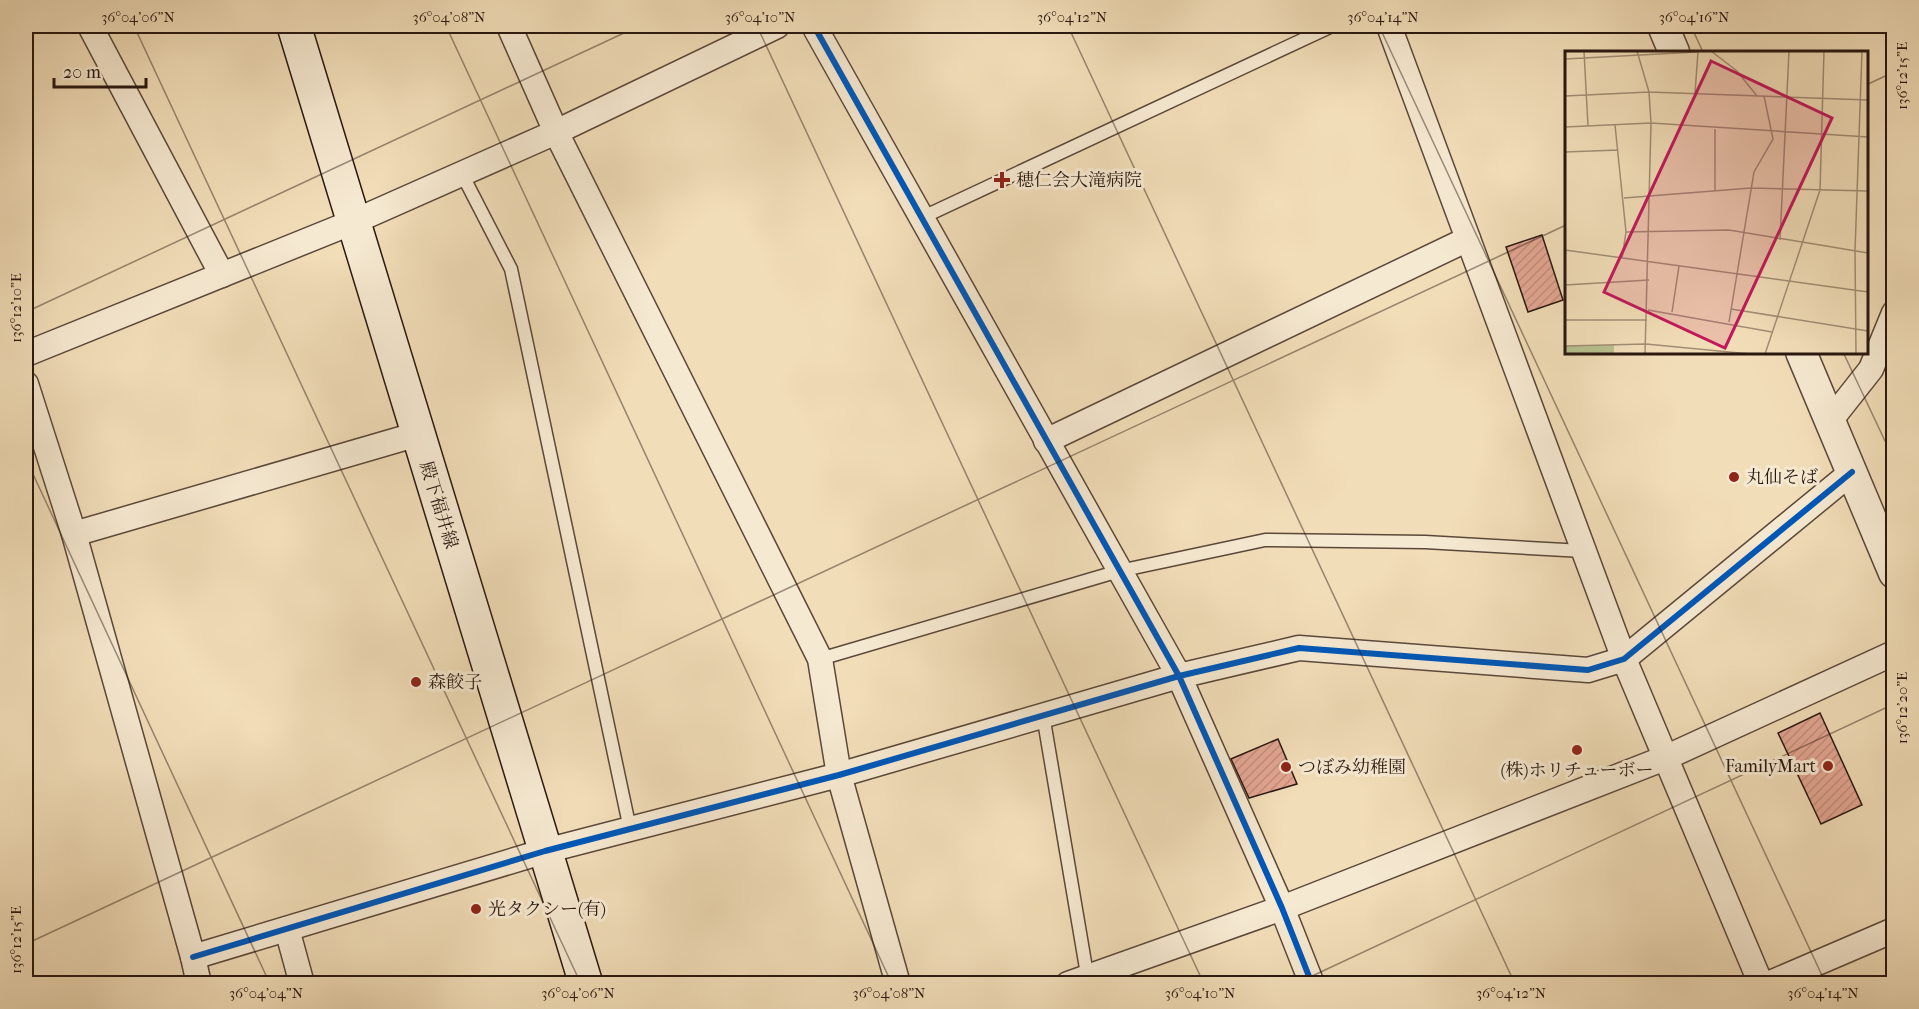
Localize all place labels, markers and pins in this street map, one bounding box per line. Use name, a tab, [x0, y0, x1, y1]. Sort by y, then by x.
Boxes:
place label: 穂仁会大滝病院	[1016, 170, 1142, 191]
marker: 穂仁会大滝病院	[993, 171, 1011, 189]
place label: 丸仙そば	[1746, 467, 1818, 488]
marker: 丸仙そば	[1727, 470, 1741, 484]
place label: 森餃子	[428, 672, 482, 693]
marker: 森餃子	[409, 675, 423, 689]
marker: (株)ホリチューボー	[1570, 743, 1584, 757]
place label: FamilyMart	[1725, 756, 1817, 777]
place label: つぼみ幼稚園	[1298, 757, 1406, 778]
marker: FamilyMart	[1821, 759, 1835, 773]
marker: つぼみ幼稚園	[1279, 760, 1293, 774]
place label: (株)ホリチューボー	[1500, 760, 1654, 781]
place label: 光タクシー(有)	[488, 899, 606, 920]
marker: 光タクシー(有)	[469, 902, 483, 916]

